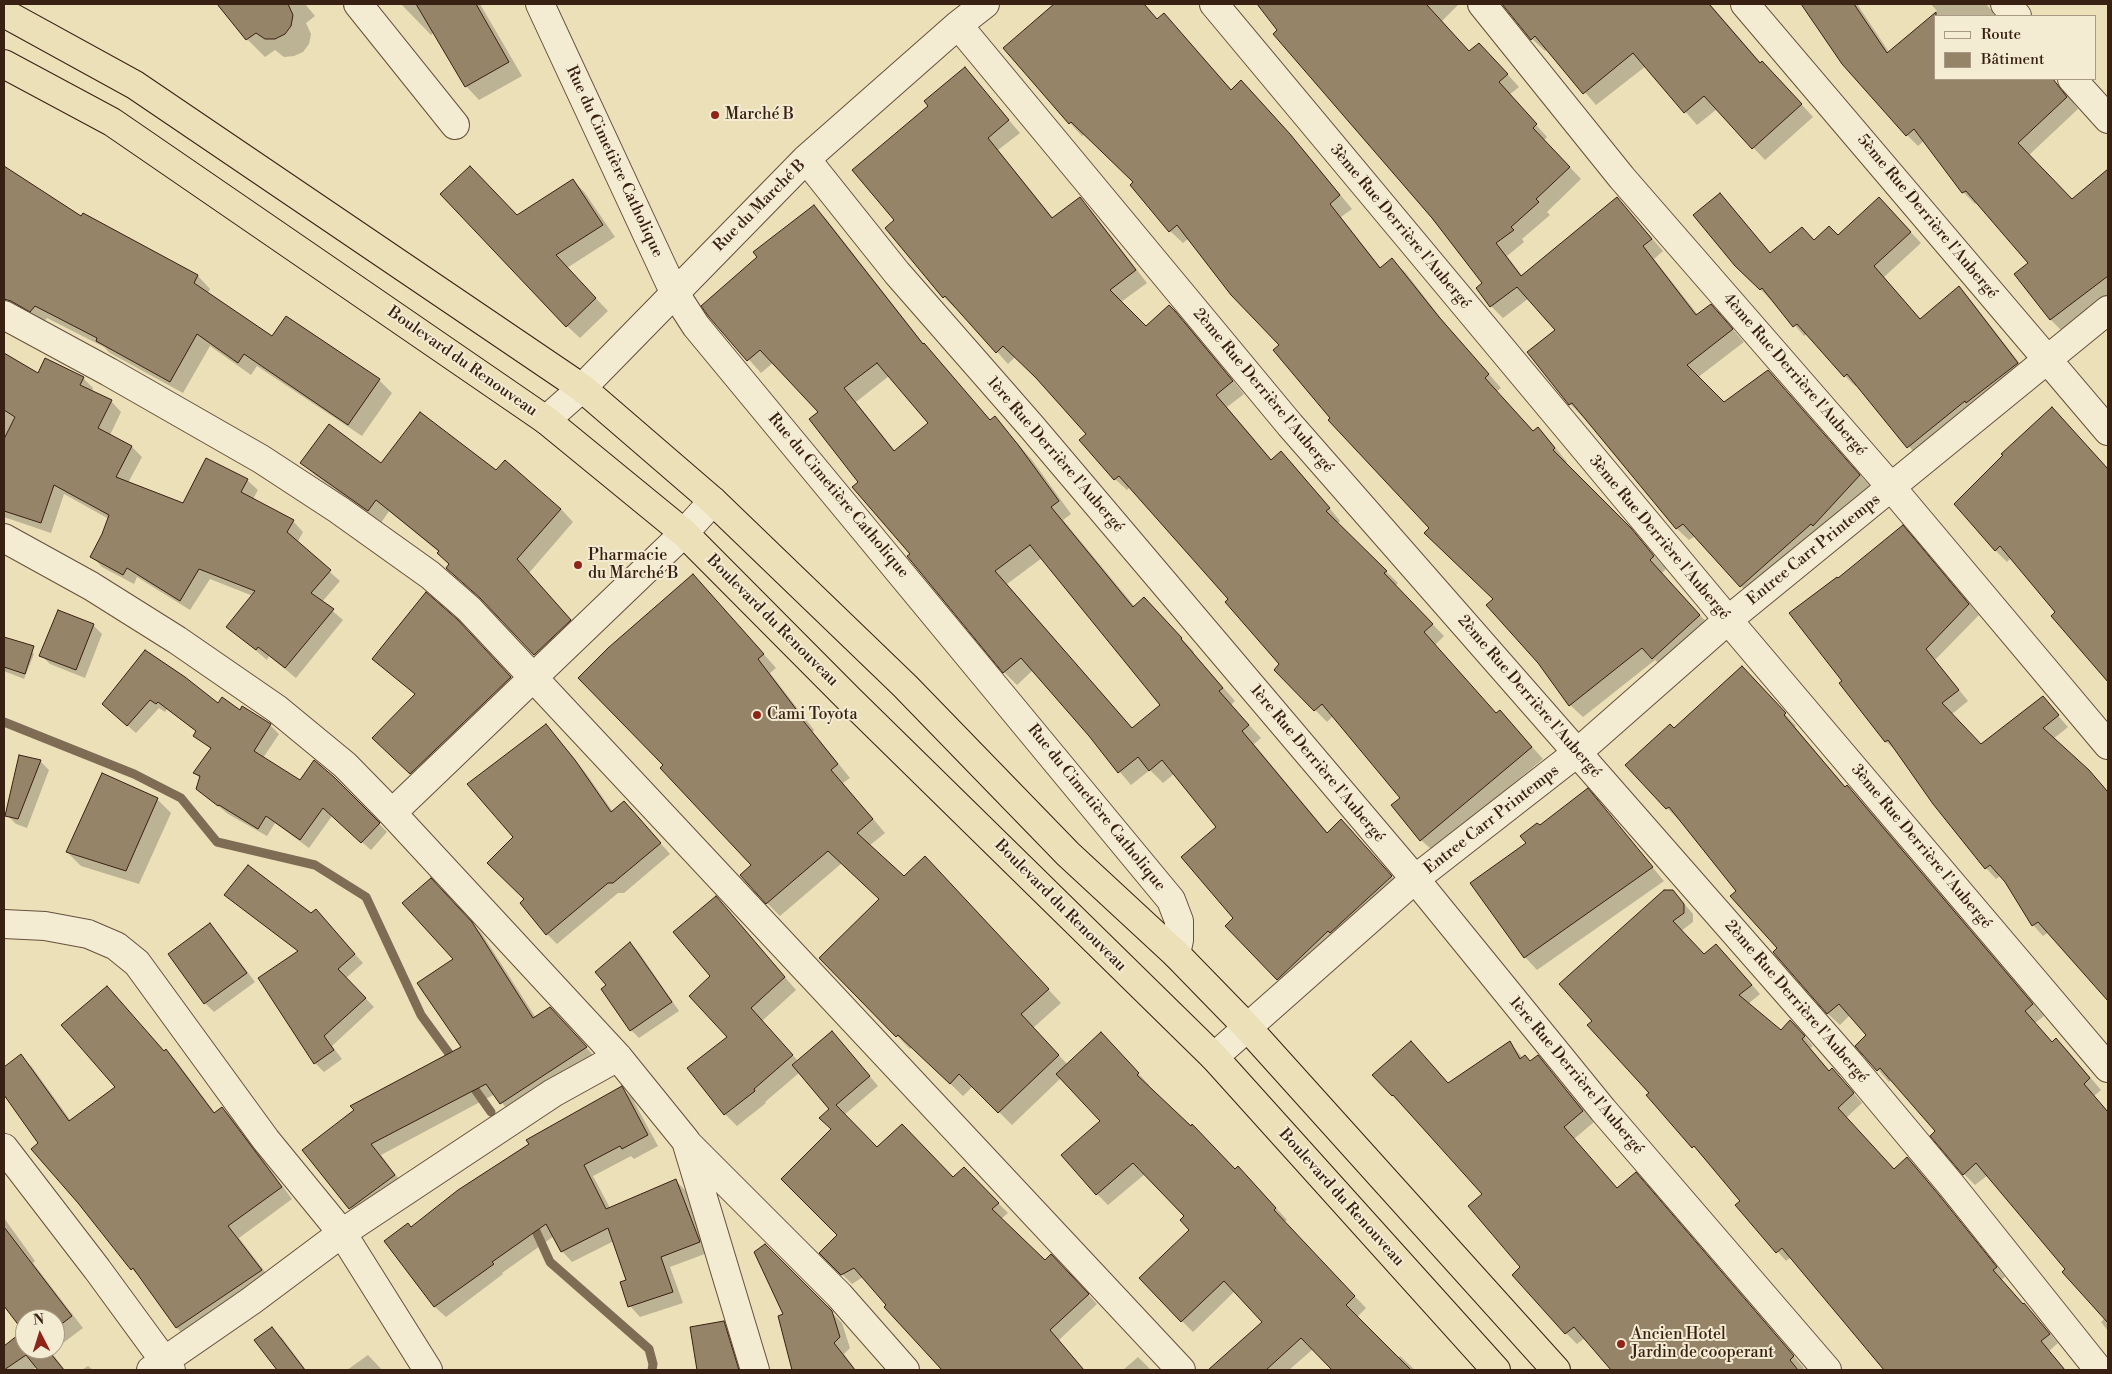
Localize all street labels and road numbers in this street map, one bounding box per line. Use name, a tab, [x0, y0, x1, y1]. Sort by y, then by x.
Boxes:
street label: Rue du Cimetière Catholique	[561, 63, 667, 261]
street label: 5ème Rue Derrière l'Aubergé	[1853, 131, 2001, 303]
street label: 3ème Rue Derrière l'Aubergé	[1326, 141, 1474, 313]
street label: Rue du Marché B	[710, 156, 810, 256]
street label: 4ème Rue Derrière l'Aubergé	[1718, 290, 1870, 460]
street label: Boulevard du Renouveau	[383, 303, 541, 421]
street label: 2ème Rue Derrière l'Aubergé	[1188, 305, 1338, 477]
street label: 1ère Rue Derrière l'Aubergé	[982, 373, 1128, 537]
street label: Rue du Cimetière Catholique	[763, 410, 913, 582]
street label: 3ème Rue Derrière l'Aubergé	[1585, 452, 1733, 624]
street label: Entree Carr Printemps	[1744, 490, 1884, 610]
street label: Boulevard du Renouveau	[702, 551, 842, 691]
street label: 2ème Rue Derrière l'Aubergé	[1453, 612, 1605, 782]
street label: 1ère Rue Derrière l'Aubergé	[1245, 681, 1389, 847]
street label: Rue du Cimetière Catholique	[1023, 721, 1169, 895]
street label: Entree Carr Printemps	[1421, 761, 1563, 879]
street label: 3ème Rue Derrière l'Aubergé	[1847, 761, 1995, 933]
street label: Boulevard du Renouveau	[990, 836, 1130, 976]
street label: 2ème Rue Derrière l'Aubergé	[1720, 917, 1872, 1087]
street label: 1ère Rue Derrière l'Aubergé	[1504, 993, 1648, 1159]
street label: Boulevard du Renouveau	[1274, 1125, 1408, 1271]

